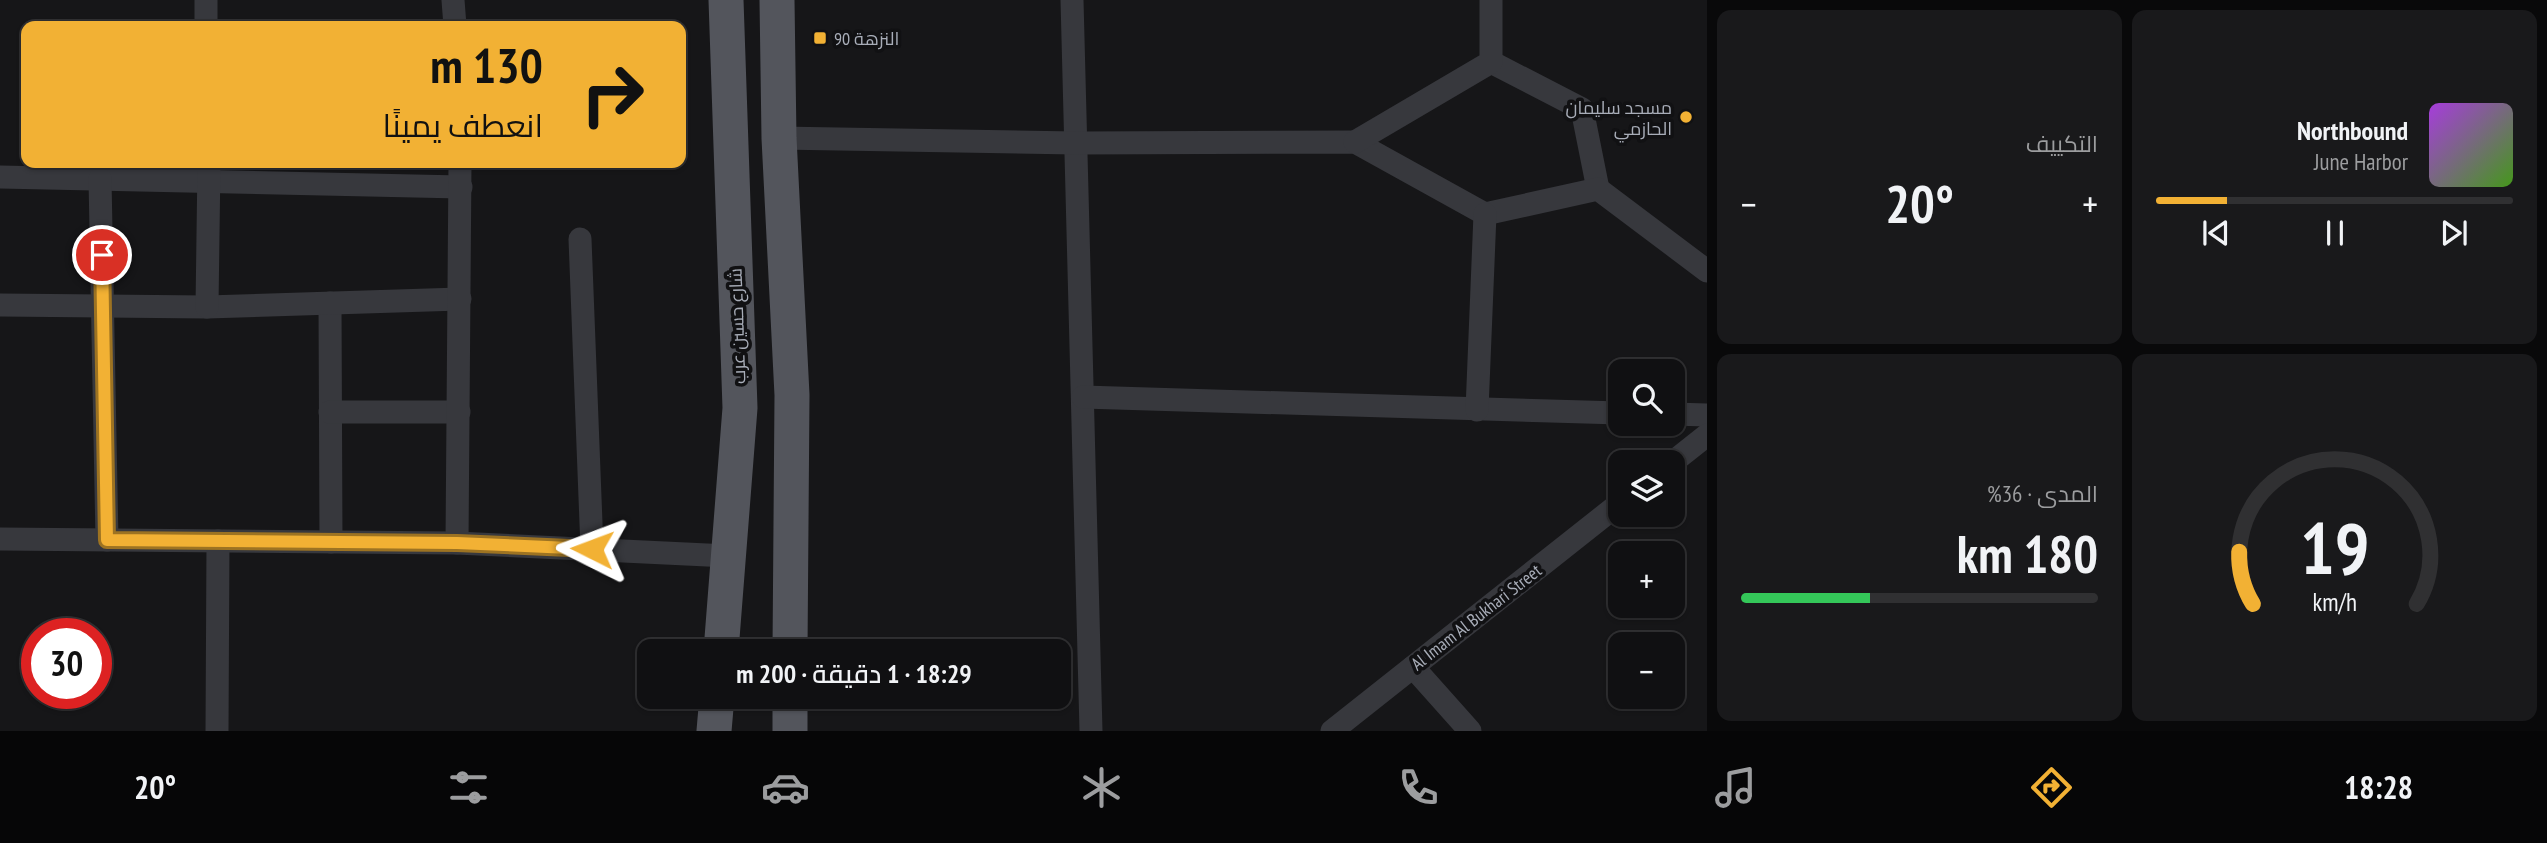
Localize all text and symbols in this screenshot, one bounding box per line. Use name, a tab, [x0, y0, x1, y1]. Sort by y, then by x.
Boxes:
place label: النزهة 90	[834, 27, 899, 50]
marker: النزهة 90	[812, 30, 828, 46]
text: 130 m	[430, 33, 543, 97]
icon: right	[567, 49, 658, 140]
place label: مسجد سليمان الحازمي	[1566, 96, 1672, 143]
text: انعطف يمينًا	[383, 104, 543, 146]
marker: مسجد سليمان الحازمي	[1678, 109, 1694, 125]
text: Northbound	[2297, 114, 2408, 147]
text: التكييف	[2026, 129, 2098, 158]
text: June Harbor	[2314, 147, 2408, 176]
text: 20°	[1885, 170, 1954, 237]
text: −	[1741, 179, 1757, 228]
text: +	[2082, 179, 2098, 228]
icon: previous	[2197, 214, 2235, 252]
icon: pause	[2316, 214, 2354, 252]
icon: next	[2435, 214, 2473, 252]
pin	[72, 225, 132, 285]
icon: arrive	[83, 236, 121, 274]
street label: شارع حسين عرب	[723, 268, 752, 384]
map controls	[1608, 359, 1685, 709]
button: search	[1608, 359, 1685, 436]
button: layers	[1608, 450, 1685, 527]
text: المدى · 36%	[1987, 479, 2098, 508]
text: 19	[2300, 500, 2369, 594]
position arrow	[555, 512, 629, 586]
text: 180 km	[1957, 520, 2098, 587]
button: +	[1608, 541, 1685, 618]
street label: Al Imam Al Bukhari Street	[1406, 559, 1546, 675]
text: km/h	[2312, 585, 2357, 617]
speed limit sign: 30	[21, 618, 112, 709]
button: −	[1608, 632, 1685, 709]
text: 18:29 · 1 دقيقة · 200 m	[736, 657, 972, 690]
icon: filters	[444, 763, 493, 812]
icon: car	[761, 763, 810, 812]
icon: climate	[1077, 763, 1126, 812]
icon: phone	[1394, 763, 1443, 812]
icon: music	[1711, 763, 1760, 812]
icon: directions	[2027, 763, 2076, 812]
text: 20°	[134, 766, 176, 808]
text: 18:28	[2344, 766, 2413, 808]

